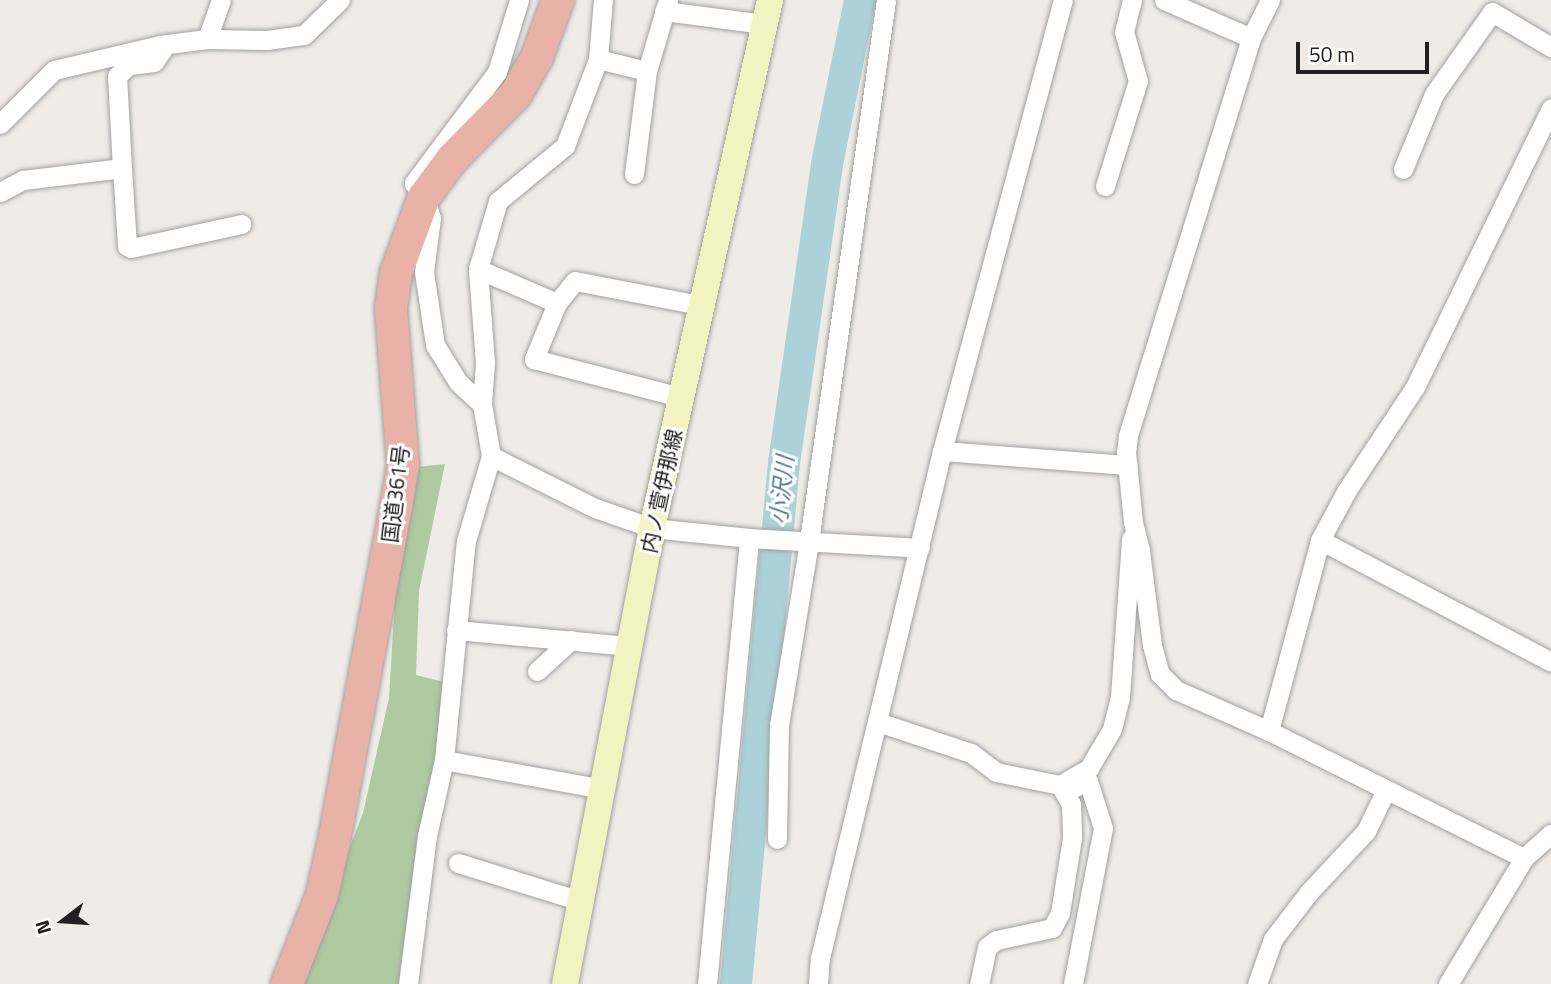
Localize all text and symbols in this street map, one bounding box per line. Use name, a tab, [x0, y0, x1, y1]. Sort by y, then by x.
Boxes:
scale bar	[1299, 28, 1432, 72]
text: 50 m	[1309, 38, 1355, 70]
street label: 内ノ萱伊那線	[636, 427, 686, 555]
street label: 国道361号	[377, 444, 413, 544]
water label: 小沢川	[765, 454, 799, 526]
north arrow	[28, 886, 98, 956]
text: N	[27, 917, 58, 938]

